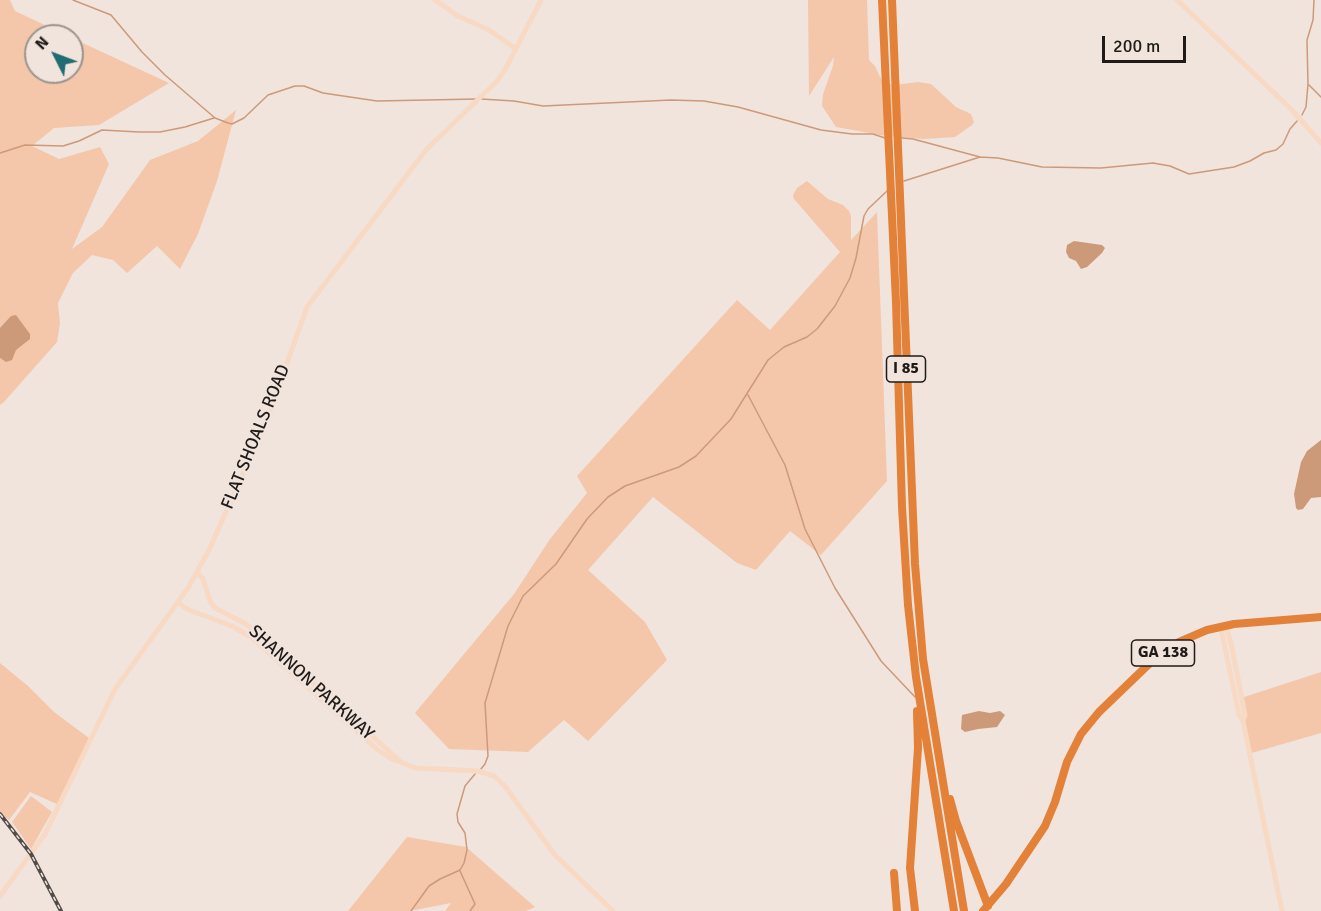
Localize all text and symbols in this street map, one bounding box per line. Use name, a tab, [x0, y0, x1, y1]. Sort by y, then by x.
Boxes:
north arrow	[24, 24, 84, 84]
scale bar	[1105, 24, 1189, 62]
text: N	[31, 32, 53, 54]
text: 200 m	[1113, 35, 1160, 57]
road number: I 85	[886, 356, 926, 382]
street label: FLAT SHOALS ROAD	[217, 362, 295, 512]
street label: SHANNON PARKWAY	[244, 621, 378, 745]
road number: GA 138	[1132, 640, 1194, 666]

